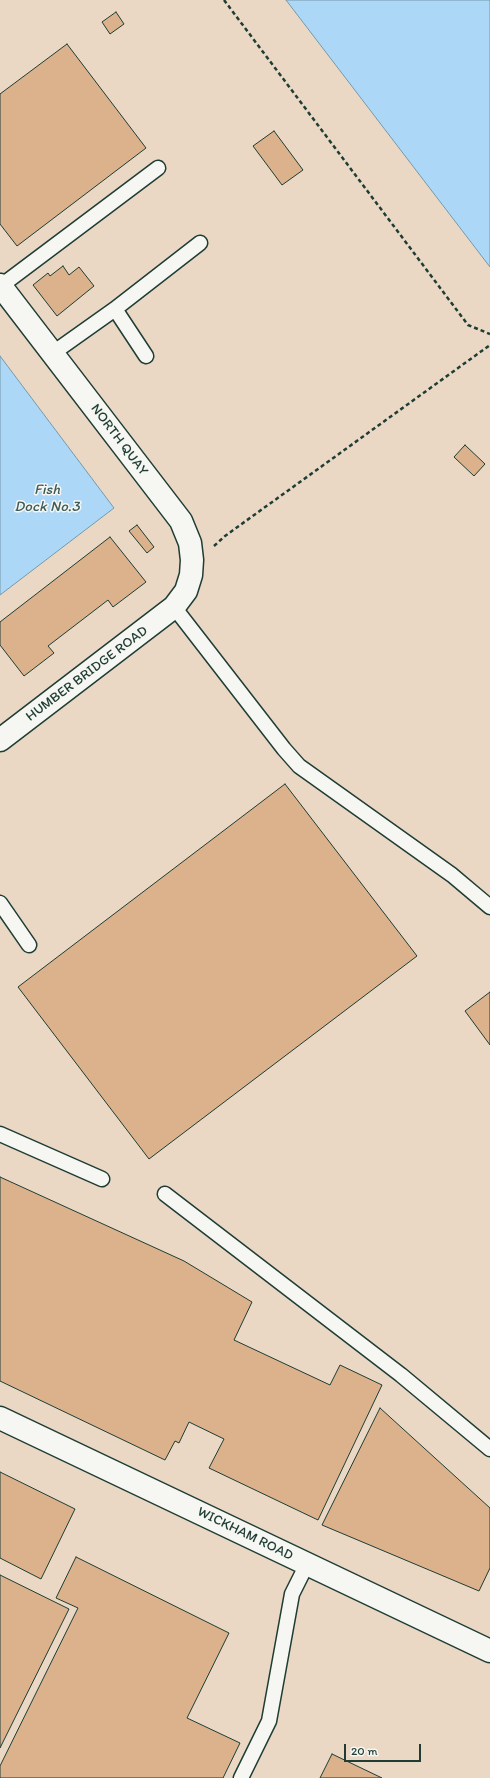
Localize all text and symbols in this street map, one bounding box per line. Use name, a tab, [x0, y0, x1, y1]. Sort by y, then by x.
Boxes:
street label: NORTH QUAY	[87, 401, 151, 479]
water label: Fish Dock No.3	[14, 481, 80, 516]
street label: HUMBER BRIDGE ROAD	[23, 623, 151, 725]
street label: WICKHAM ROAD	[194, 1504, 296, 1564]
scale bar	[346, 1736, 423, 1762]
text: 20 m	[351, 1744, 378, 1758]

